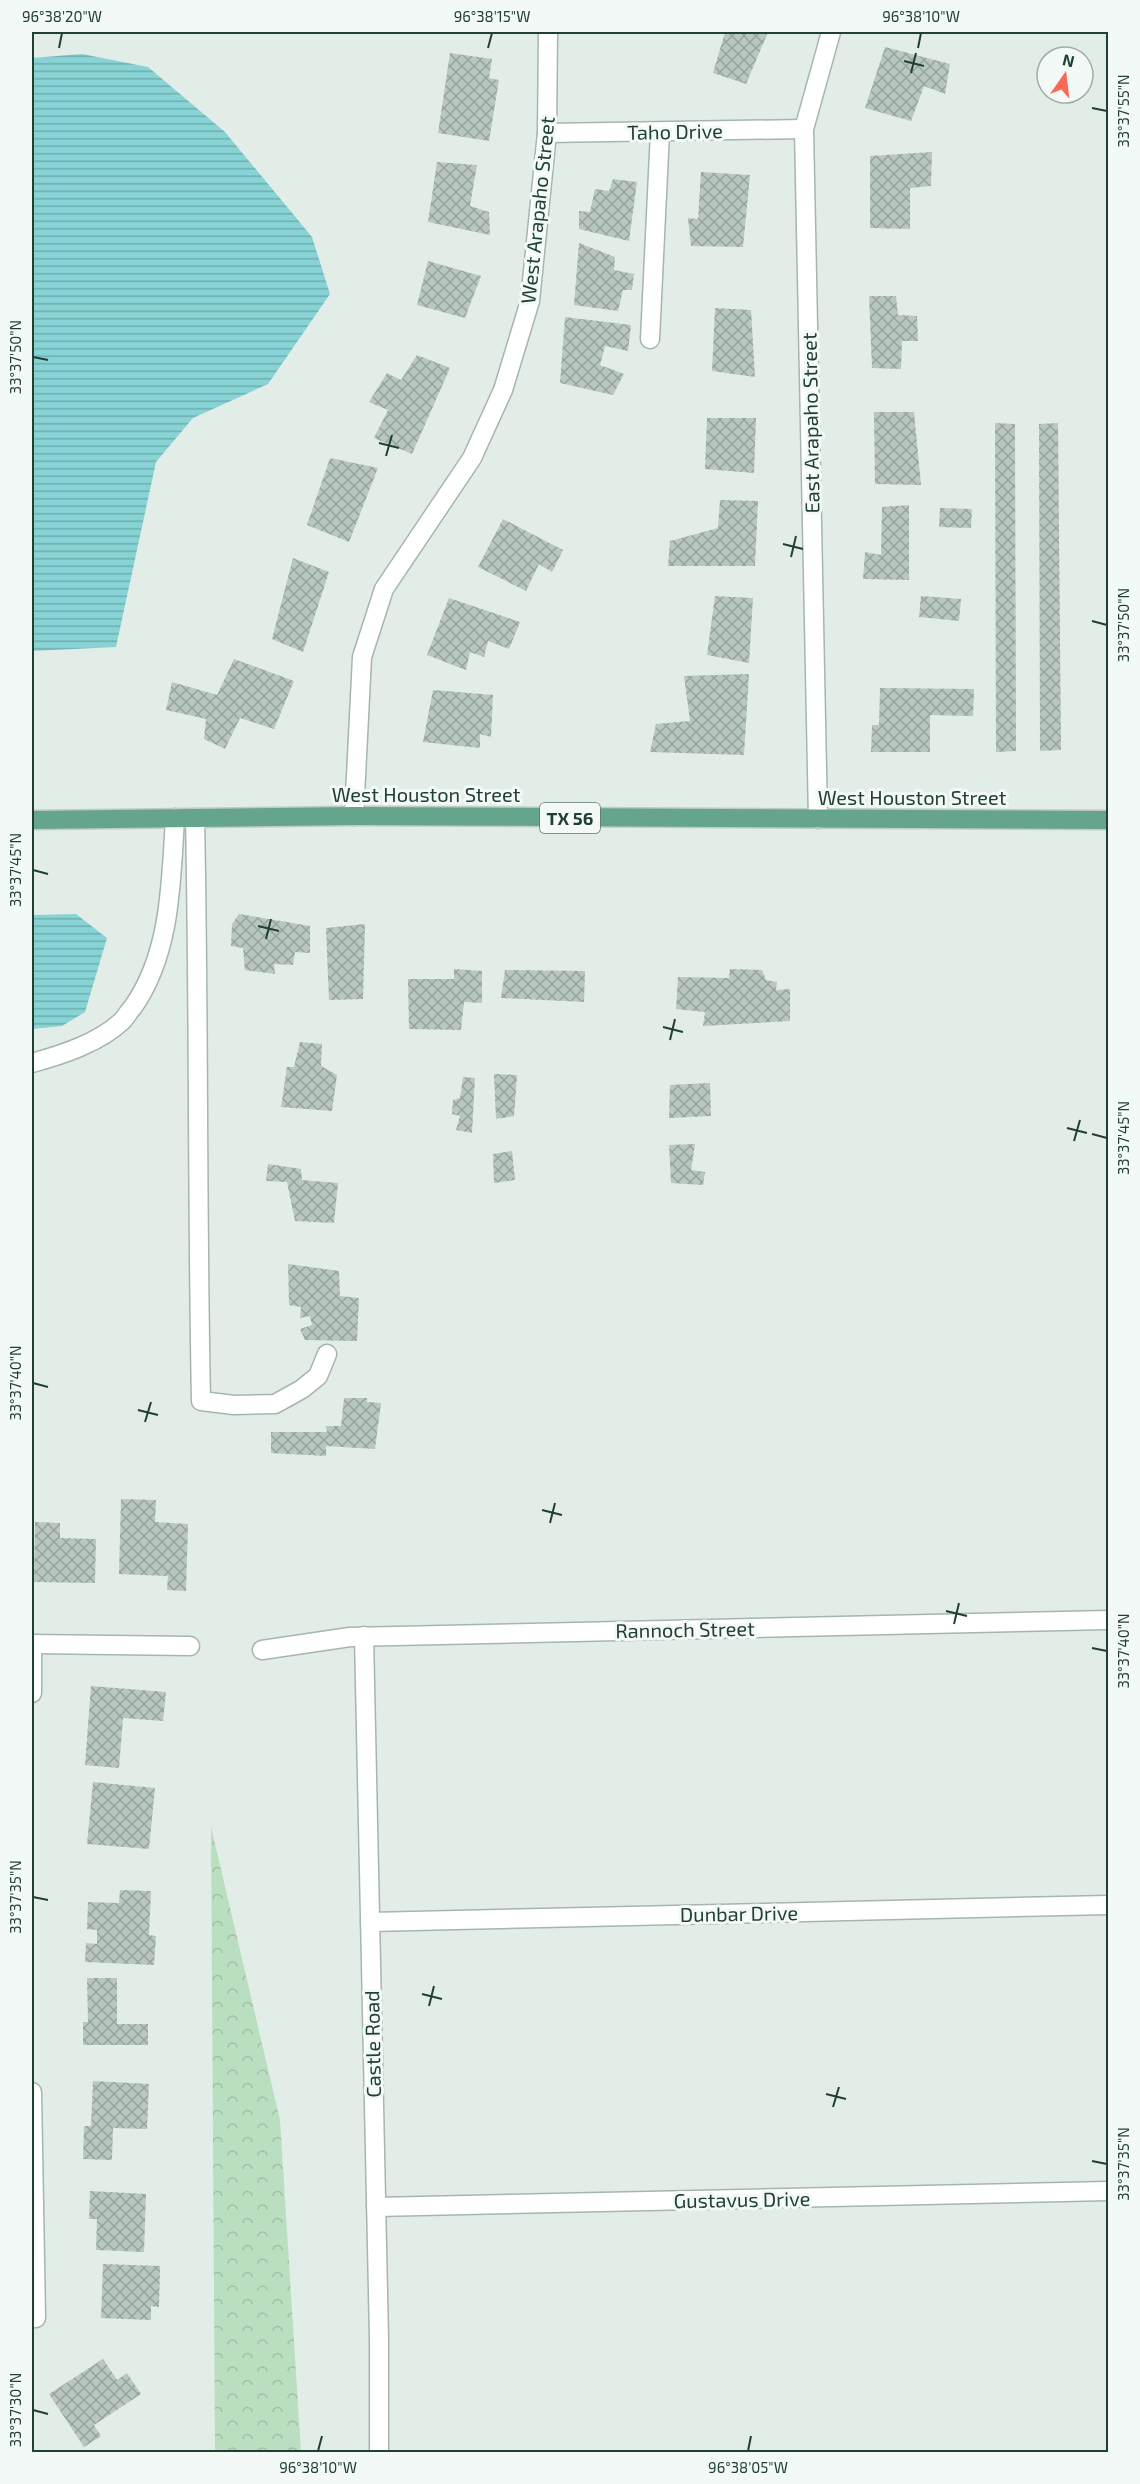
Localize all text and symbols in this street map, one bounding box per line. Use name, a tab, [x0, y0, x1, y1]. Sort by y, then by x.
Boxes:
text: 96°38'20"W	[22, 7, 102, 25]
text: 96°38'15"W	[454, 7, 530, 25]
text: 96°38'10"W	[882, 7, 960, 25]
north arrow	[1035, 45, 1095, 105]
text: N	[1061, 49, 1077, 71]
text: 33°37'55"N	[1114, 74, 1132, 148]
street label: West Arapaho Street	[515, 115, 559, 305]
street label: Taho Drive	[627, 118, 723, 144]
text: 33°37'50"N	[6, 320, 24, 394]
street label: East Arapaho Street	[796, 332, 824, 514]
text: 33°37'50"N	[1114, 588, 1132, 662]
street label: West Houston Street	[332, 782, 521, 806]
street label: West Houston Street	[818, 785, 1007, 809]
road number: TX 56	[540, 803, 600, 833]
text: 33°37'45"N	[6, 833, 24, 907]
text: 33°37'45"N	[1114, 1101, 1132, 1175]
text: 33°37'40"N	[6, 1345, 24, 1421]
text: 33°37'40"N	[1114, 1613, 1132, 1689]
street label: Rannoch Street	[615, 1616, 755, 1642]
text: 33°37'35"N	[6, 1860, 24, 1934]
street label: Dunbar Drive	[680, 1900, 798, 1926]
street label: Castle Road	[359, 1990, 385, 2098]
text: 33°37'35"N	[1114, 2127, 1132, 2201]
street label: Gustavus Drive	[673, 2186, 811, 2212]
text: 33°37'30"N	[6, 2373, 24, 2447]
text: 96°38'10"W	[279, 2458, 357, 2476]
text: 96°38'05"W	[708, 2458, 788, 2476]

